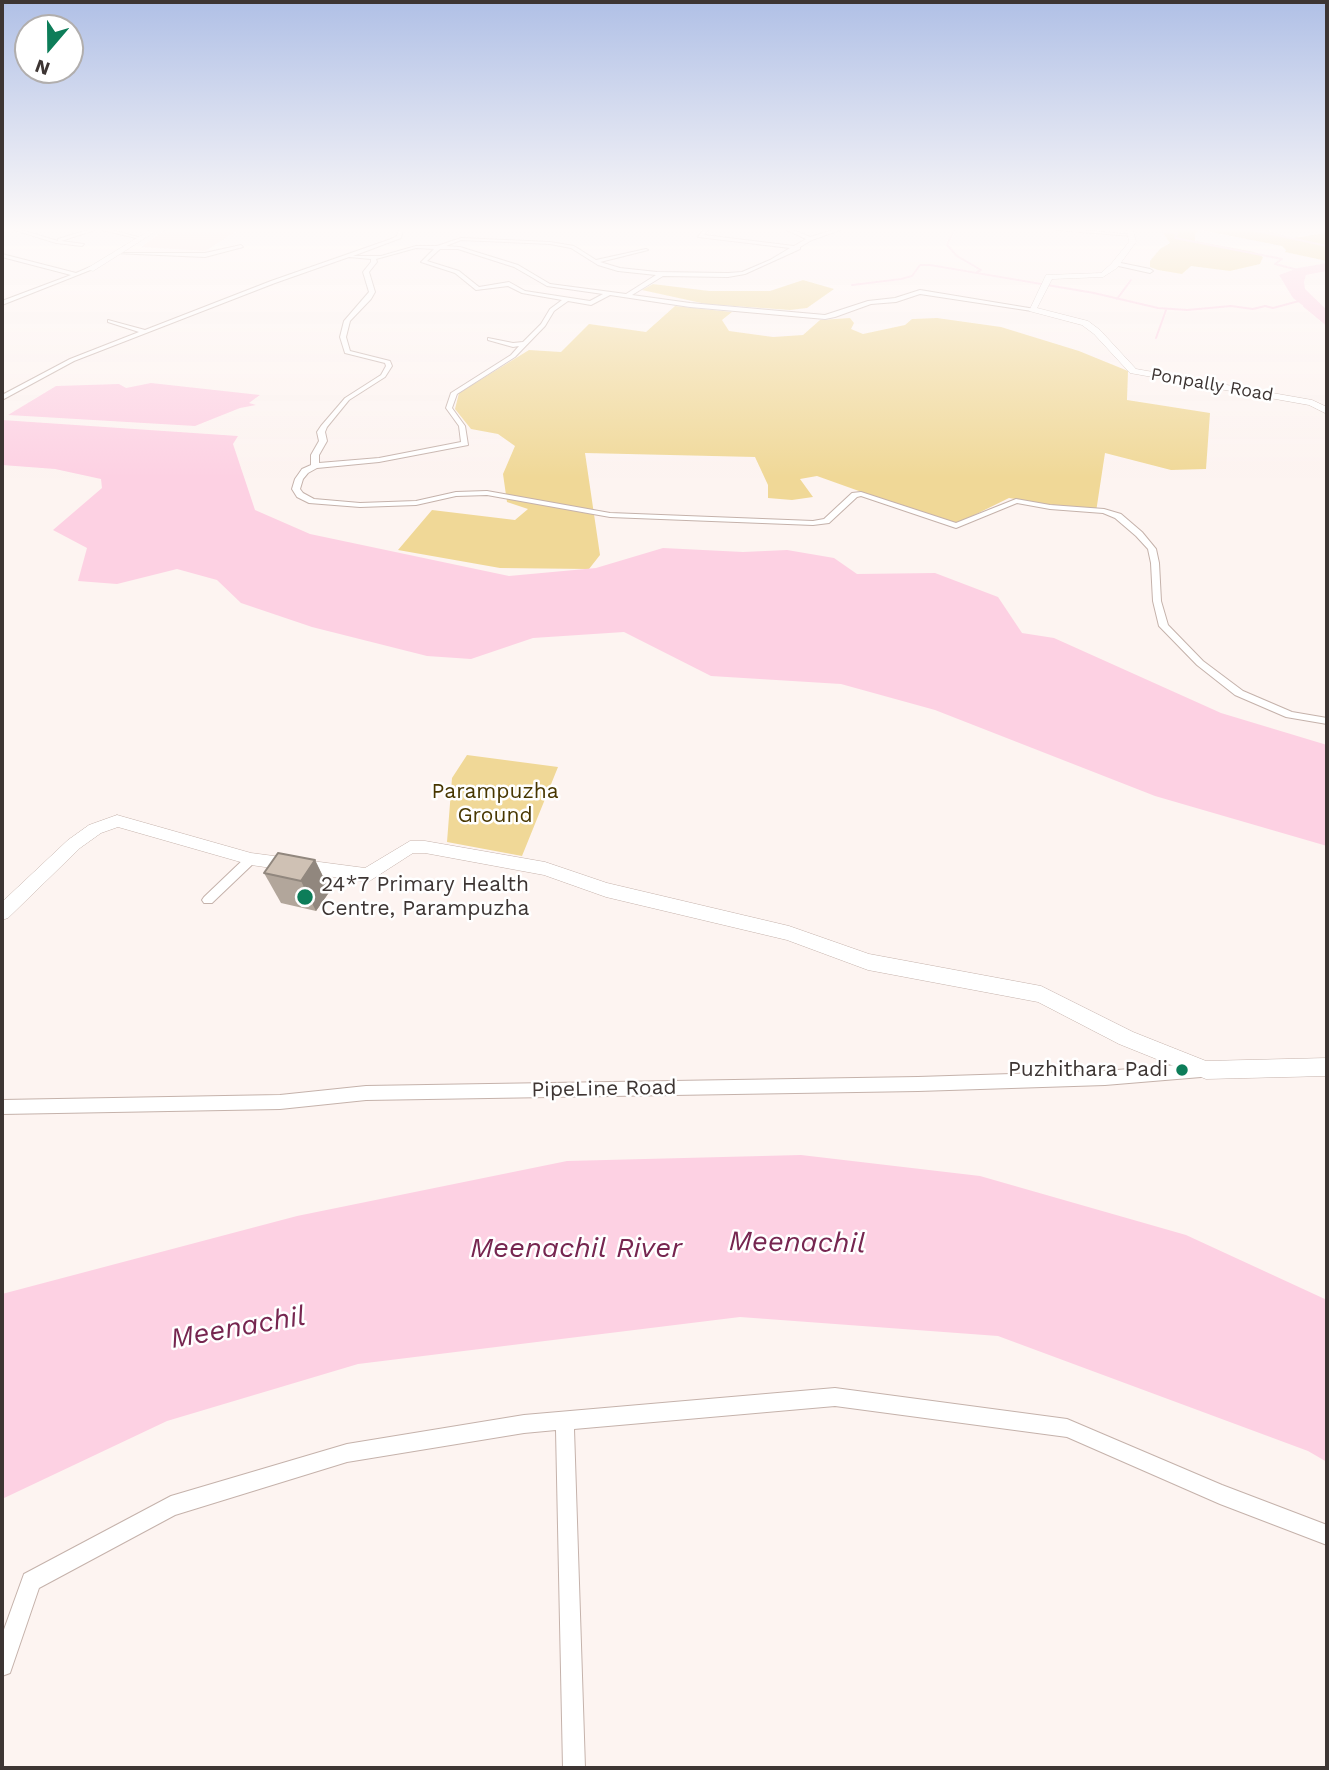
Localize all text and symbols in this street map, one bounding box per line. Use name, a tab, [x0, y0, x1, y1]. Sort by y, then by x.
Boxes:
north arrow	[14, 14, 84, 84]
text: N	[32, 54, 53, 81]
street label: Ponpally Road	[1149, 364, 1275, 406]
park label: Parampuzha Ground	[431, 779, 559, 829]
place label: 24*7 Primary Health Centre, Parampuzha	[321, 872, 529, 922]
marker: 24*7 Primary Health Centre, Parampuzha	[295, 887, 315, 907]
place label: Puzhithara Padi	[1008, 1057, 1168, 1083]
marker: Puzhithara Padi	[1174, 1062, 1190, 1078]
street label: PipeLine Road	[531, 1075, 677, 1103]
water label: Meenachil	[728, 1225, 866, 1261]
water label: Meenachil River	[470, 1232, 682, 1266]
water label: Meenachil	[168, 1300, 308, 1356]

